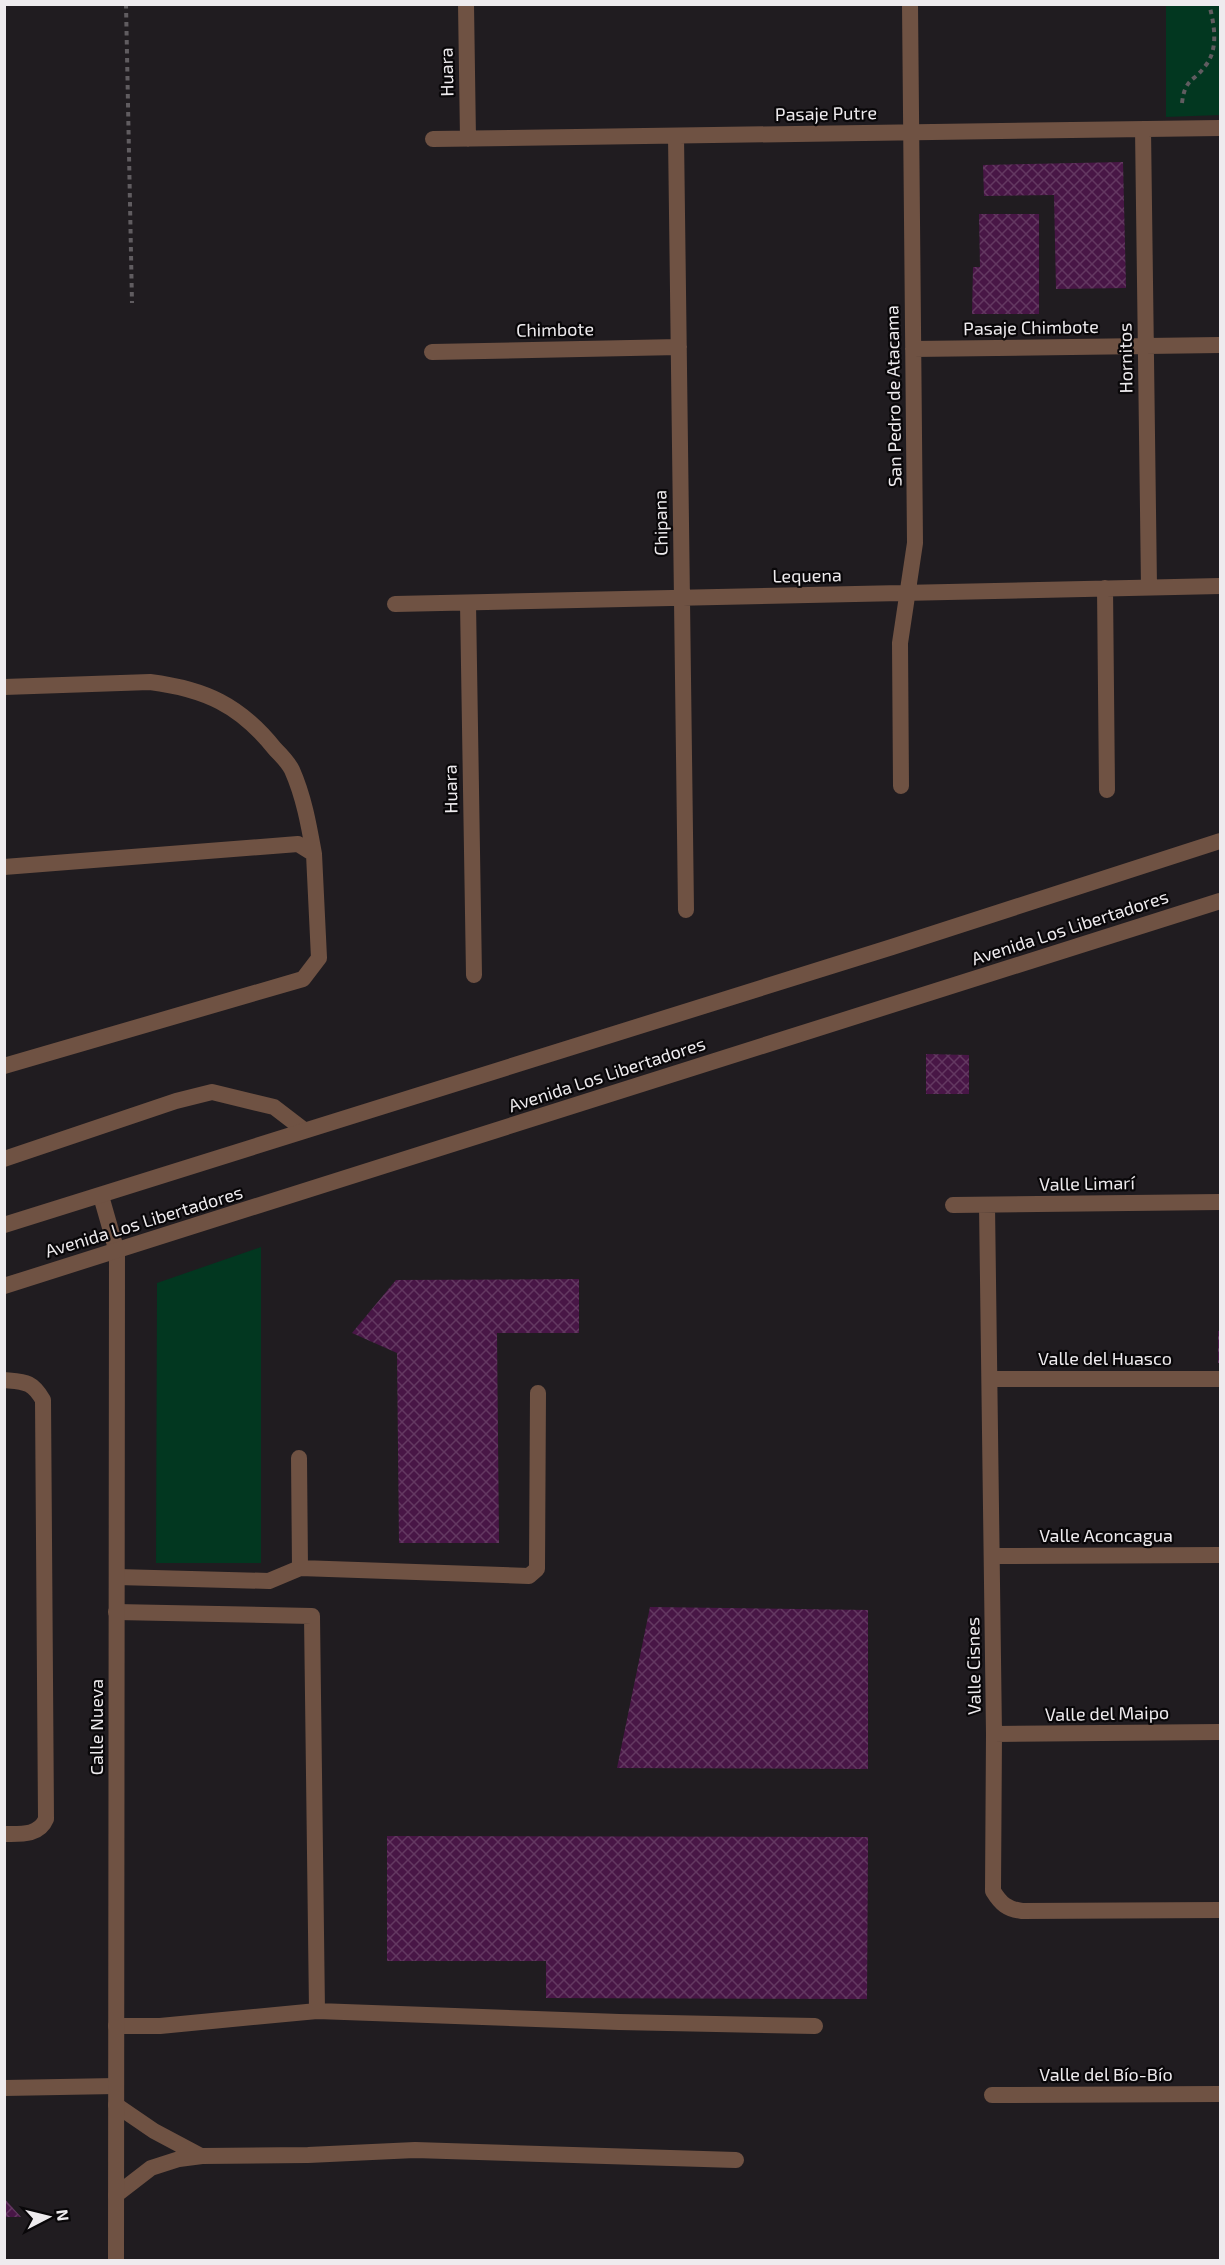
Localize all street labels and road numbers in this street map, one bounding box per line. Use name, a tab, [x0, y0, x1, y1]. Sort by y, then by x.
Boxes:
street label: Huara	[435, 47, 457, 97]
street label: Pasaje Putre	[775, 101, 877, 125]
street label: San Pedro de Atacama	[880, 305, 906, 487]
street label: Pasaje Chimbote	[963, 315, 1099, 339]
street label: Chimbote	[516, 317, 594, 341]
street label: Hornitos	[1113, 323, 1137, 394]
street label: Chipana	[648, 490, 672, 556]
street label: Lequena	[772, 563, 842, 587]
street label: Huara	[439, 764, 461, 814]
street label: Avenida Los Libertadores	[969, 885, 1171, 969]
street label: Avenida Los Libertadores	[506, 1032, 708, 1116]
street label: Valle Limarí	[1039, 1171, 1136, 1195]
street label: Avenida Los Libertadores	[42, 1180, 245, 1262]
street label: Valle del Huasco	[1038, 1347, 1172, 1369]
street label: Valle Aconcagua	[1039, 1524, 1173, 1546]
street label: Valle Cisnes	[961, 1617, 985, 1715]
street label: Calle Nueva	[85, 1679, 107, 1775]
street label: Valle del Maipo	[1045, 1701, 1169, 1725]
street label: Valle del Bío-Bío	[1039, 2063, 1173, 2085]

